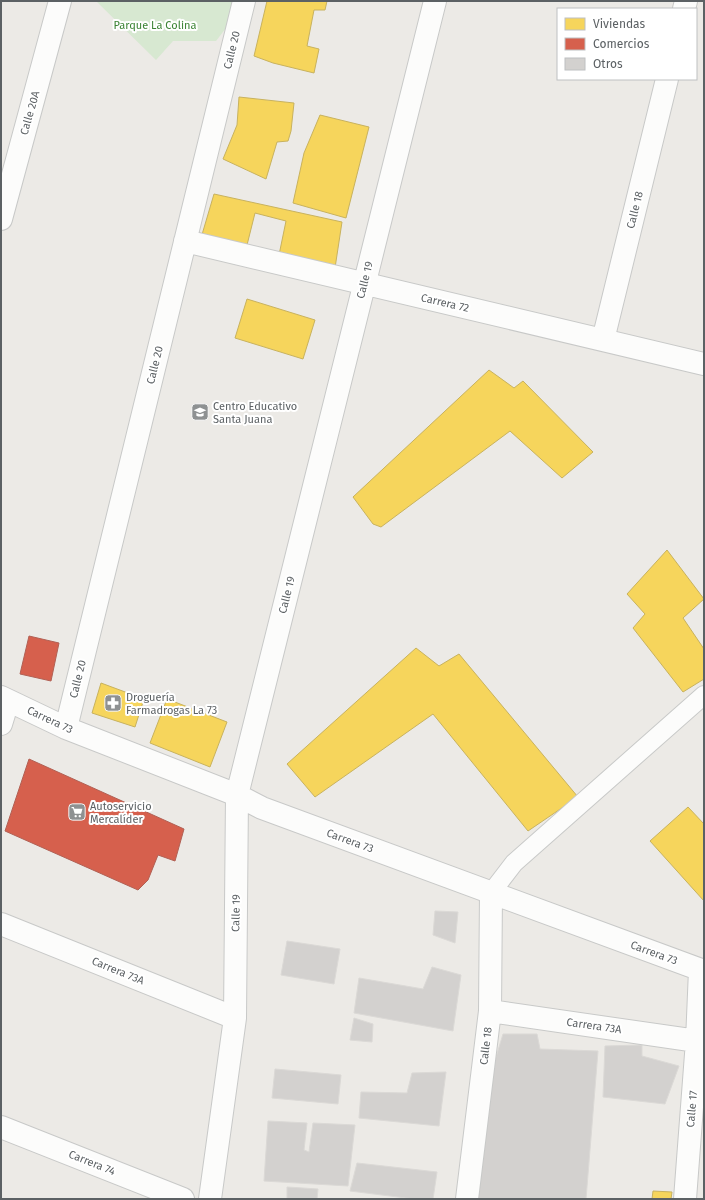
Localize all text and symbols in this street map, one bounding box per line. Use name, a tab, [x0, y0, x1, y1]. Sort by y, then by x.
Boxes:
legend	[557, 8, 697, 80]
text: Viviendas	[593, 17, 646, 31]
park label: Parque La Colina	[114, 19, 196, 32]
street label: Calle 20	[221, 30, 243, 70]
text: Comercios	[593, 37, 650, 51]
text: Otros	[593, 57, 623, 71]
street label: Calle 20A	[18, 89, 43, 136]
street label: Calle 18	[624, 190, 646, 230]
street label: Calle 19	[354, 260, 376, 300]
street label: Carrera 72	[420, 291, 470, 315]
street label: Calle 20	[144, 345, 166, 385]
place label: Centro Educativo Santa Juana	[213, 400, 297, 426]
school or university icon: Centro Educativo Santa Juana	[190, 402, 210, 422]
street label: Calle 19	[276, 575, 298, 615]
street label: Calle 20	[67, 659, 89, 699]
place label: Droguería Farmadrogas La 73	[126, 691, 217, 717]
pharmacy icon: Droguería Farmadrogas La 73	[103, 693, 123, 713]
street label: Carrera 73	[25, 704, 75, 736]
place label: Autoservicio Mercalíder	[90, 800, 152, 826]
supermarket icon: Autoservicio Mercalíder	[67, 802, 87, 822]
street label: Carrera 73	[325, 826, 375, 856]
street label: Calle 19	[229, 894, 243, 932]
street label: Carrera 73	[629, 938, 679, 968]
street label: Carrera 73A	[90, 955, 147, 988]
street label: Carrera 73A	[566, 1016, 623, 1036]
street label: Calle 18	[477, 1026, 495, 1066]
street label: Calle 17	[684, 1090, 700, 1128]
street label: Carrera 74	[67, 1148, 117, 1178]

